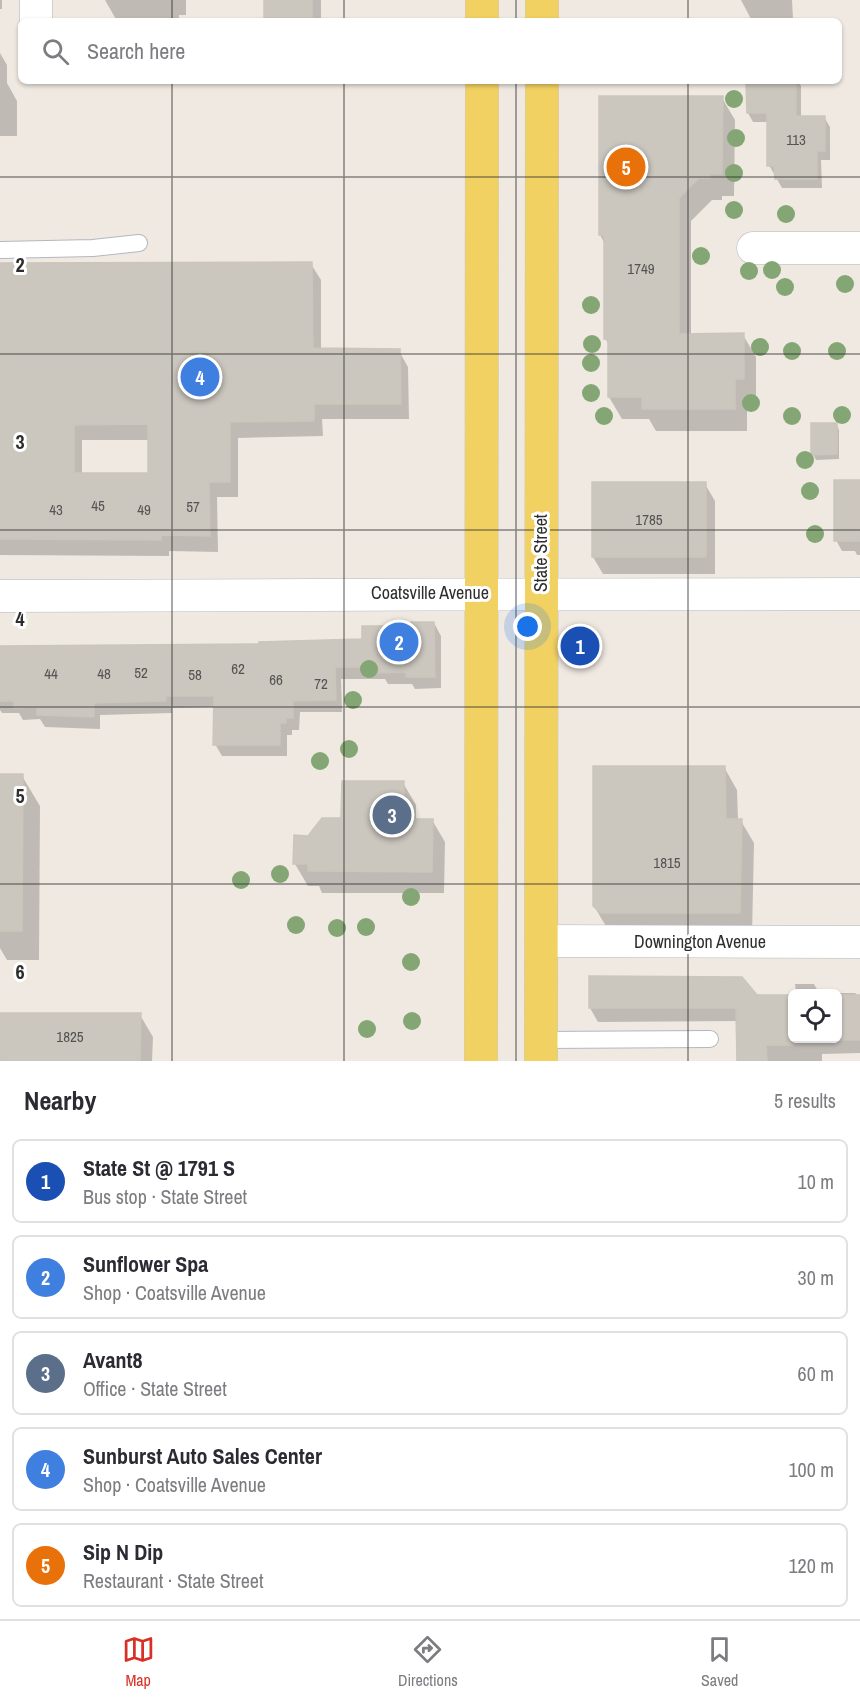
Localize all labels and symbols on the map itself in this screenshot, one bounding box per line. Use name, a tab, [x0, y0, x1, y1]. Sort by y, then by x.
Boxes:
house number: 113	[786, 129, 806, 150]
pin: 5	[606, 144, 646, 190]
text: 2	[15, 251, 25, 278]
house number: 1749	[627, 258, 655, 279]
pin: 4	[180, 354, 220, 400]
text: 3	[15, 428, 25, 455]
house number: 45	[91, 495, 105, 516]
house number: 57	[186, 496, 200, 517]
house number: 43	[49, 499, 63, 520]
house number: 49	[137, 499, 151, 520]
house number: 1785	[635, 509, 663, 530]
street label: State Street	[528, 514, 553, 592]
street label: Coatsville Avenue	[371, 580, 489, 605]
text: 4	[15, 605, 25, 632]
your location	[513, 612, 542, 641]
pin: 2	[380, 620, 418, 664]
pin: 1	[560, 624, 600, 668]
house number: 62	[231, 658, 245, 679]
house number: 52	[134, 662, 148, 683]
house number: 44	[44, 663, 58, 684]
house number: 48	[97, 663, 111, 684]
house number: 58	[188, 664, 202, 685]
house number: 66	[269, 669, 283, 690]
house number: 72	[314, 673, 328, 694]
text: 5	[15, 782, 25, 809]
pin: 3	[372, 792, 412, 838]
house number: 1815	[653, 852, 681, 873]
street label: Downington Avenue	[634, 929, 766, 954]
text: 6	[15, 958, 25, 985]
house number: 1825	[56, 1026, 84, 1047]

